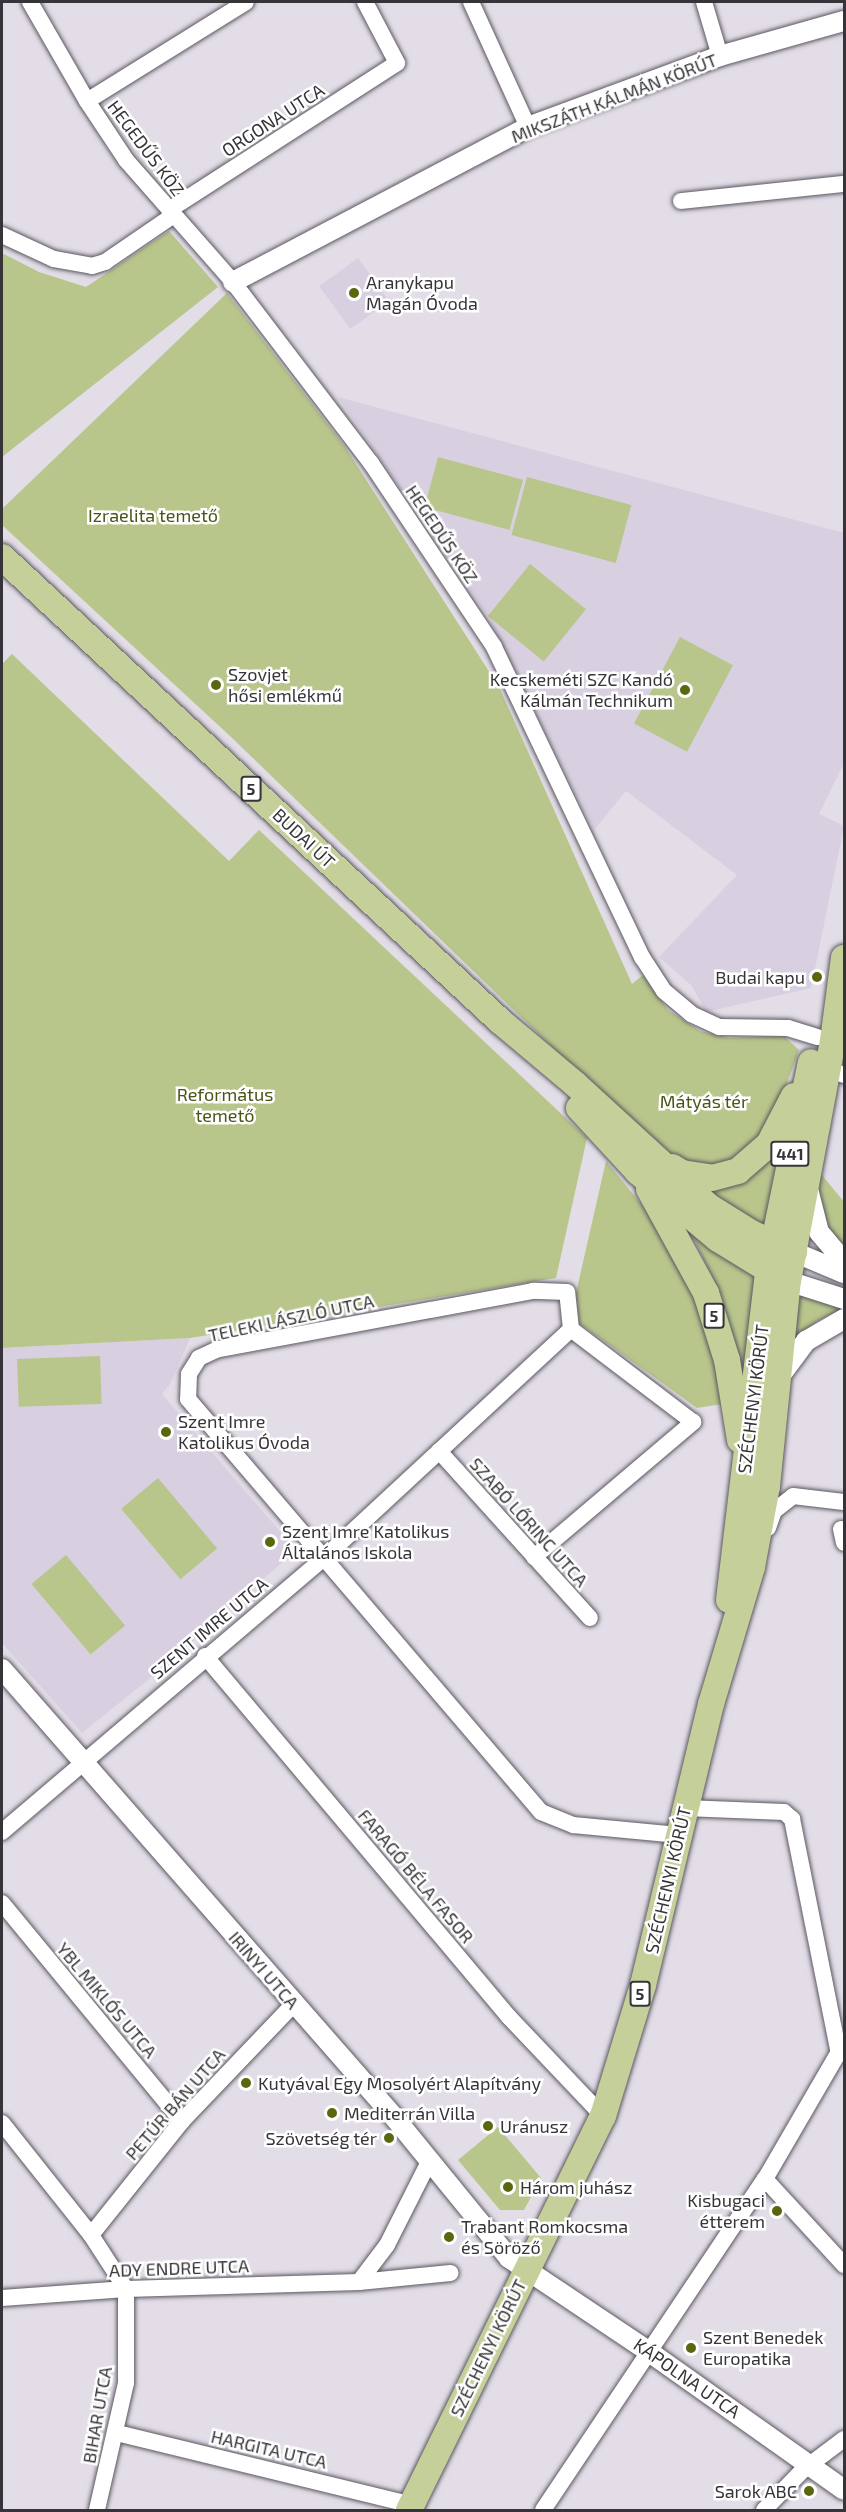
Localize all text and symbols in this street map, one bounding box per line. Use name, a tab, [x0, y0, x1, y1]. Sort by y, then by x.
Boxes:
street label: MIKSZÁTH KÁLMÁN KÖRÚT	[508, 49, 720, 147]
street label: ORGONA UTCA	[218, 79, 328, 161]
street label: HEGEDŰS KÖZ	[103, 96, 189, 200]
place label: Aranykapu Magán Óvoda	[366, 272, 478, 314]
marker: Aranykapu Magán Óvoda	[347, 286, 361, 300]
street label: HEGEDŰS KÖZ	[401, 481, 483, 587]
park label: Izraelita temető	[88, 504, 218, 526]
place label: Szovjet hősi emlékmű	[228, 664, 342, 706]
place label: Kecskeméti SZC Kandó Kálmán Technikum	[490, 669, 673, 712]
marker: Szovjet hősi emlékmű	[209, 678, 223, 692]
marker: Kecskeméti SZC Kandó Kálmán Technikum	[678, 683, 692, 697]
road number: 5	[240, 776, 262, 802]
street label: BUDAI ÚT	[268, 804, 340, 872]
place label: Budai kapu	[715, 966, 805, 988]
marker: Budai kapu	[810, 970, 824, 984]
park label: Református temető	[177, 1084, 273, 1126]
park label: Mátyás tér	[660, 1090, 748, 1112]
road number: 441	[769, 1141, 811, 1167]
street label: TELEKI LÁSZLÓ UTCA	[206, 1290, 376, 1346]
road number: 5	[704, 1303, 724, 1329]
street label: SZÉCHENYI KÖRÚT	[733, 1323, 773, 1475]
place label: Szent Imre Katolikus Óvoda	[178, 1411, 310, 1454]
marker: Szent Imre Katolikus Óvoda	[159, 1425, 173, 1439]
street label: SZABÓ LŐRINC UTCA	[465, 1453, 593, 1591]
place label: Szent Imre Katolikus Általános Iskola	[282, 1521, 449, 1564]
marker: Szent Imre Katolikus Általános Iskola	[263, 1535, 277, 1549]
street label: SZENT IMRE UTCA	[146, 1573, 272, 1683]
street label: SZÉCHENYI KÖRÚT	[641, 1804, 695, 1956]
street label: FARAGÓ BÉLA FASOR	[354, 1805, 478, 1947]
street label: IRINYI UTCA	[224, 1927, 304, 2013]
street label: YBL MIKLÓS UTCA	[52, 1938, 162, 2062]
road number: 5	[630, 1981, 650, 2007]
street label: PETÚR BÁN UTCA	[121, 2044, 229, 2164]
place label: Kutyával Egy Mosolyért Alapítvány	[258, 2072, 542, 2094]
marker: Kutyával Egy Mosolyért Alapítvány	[239, 2076, 253, 2090]
place label: Mediterrán Villa	[344, 2102, 476, 2124]
marker: Mediterrán Villa	[325, 2106, 339, 2120]
place label: Uránusz	[500, 2115, 568, 2137]
marker: Uránusz	[481, 2119, 495, 2133]
place label: Szövetség tér	[265, 2127, 377, 2149]
marker: Szövetség tér	[382, 2131, 396, 2145]
place label: Három juhász	[520, 2176, 632, 2198]
marker: Három juhász	[501, 2180, 515, 2194]
place label: Kisbugaci étterem	[687, 2190, 765, 2232]
marker: Kisbugaci étterem	[770, 2204, 784, 2218]
place label: Trabant Romkocsma és Söröző	[461, 2216, 628, 2258]
marker: Trabant Romkocsma és Söröző	[442, 2230, 456, 2244]
street label: ADY ENDRE UTCA	[108, 2255, 250, 2281]
street label: SZÉCHENYI KÖRÚT	[445, 2276, 531, 2420]
place label: Szent Benedek Europatika	[703, 2327, 823, 2370]
street label: KÁPOLNA UTCA	[629, 2333, 745, 2423]
marker: Szent Benedek Europatika	[684, 2341, 698, 2355]
street label: BIHAR UTCA	[78, 2365, 116, 2465]
street label: HARGITA UTCA	[209, 2425, 329, 2473]
place label: Sarok ABC	[714, 2480, 797, 2502]
marker: Sarok ABC	[802, 2484, 816, 2498]

